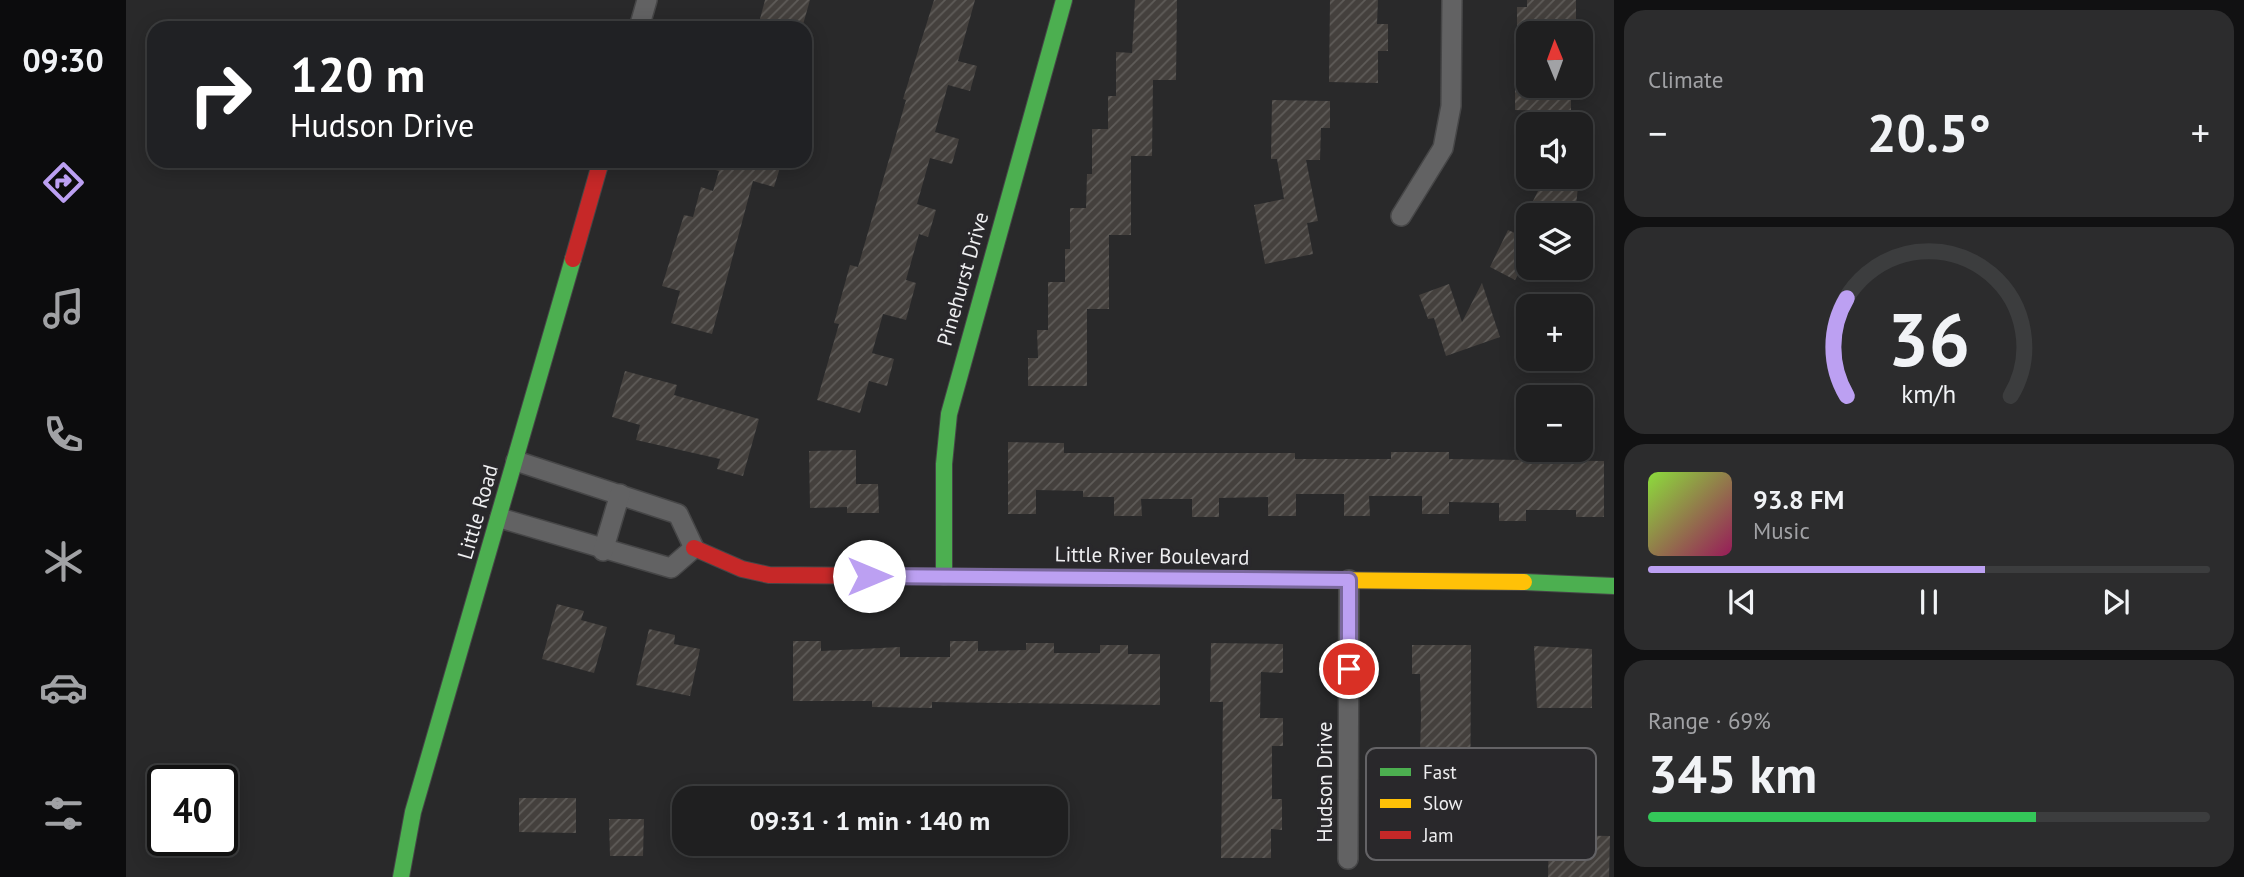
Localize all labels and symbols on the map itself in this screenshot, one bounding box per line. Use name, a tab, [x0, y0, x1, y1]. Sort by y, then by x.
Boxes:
north arrow	[1516, 21, 1592, 98]
street label: Pinehurst Drive	[931, 209, 995, 349]
street label: Little Road	[451, 461, 504, 562]
position arrow	[832, 539, 906, 613]
street label: Little River Boulevard	[1054, 540, 1250, 571]
pin	[1319, 639, 1379, 699]
street label: Hudson Drive	[1311, 722, 1338, 842]
legend	[1366, 748, 1596, 860]
text: Fast	[1423, 760, 1457, 784]
speed limit sign: 40	[147, 765, 238, 856]
text: Slow	[1423, 791, 1463, 815]
text: Jam	[1422, 823, 1453, 847]

